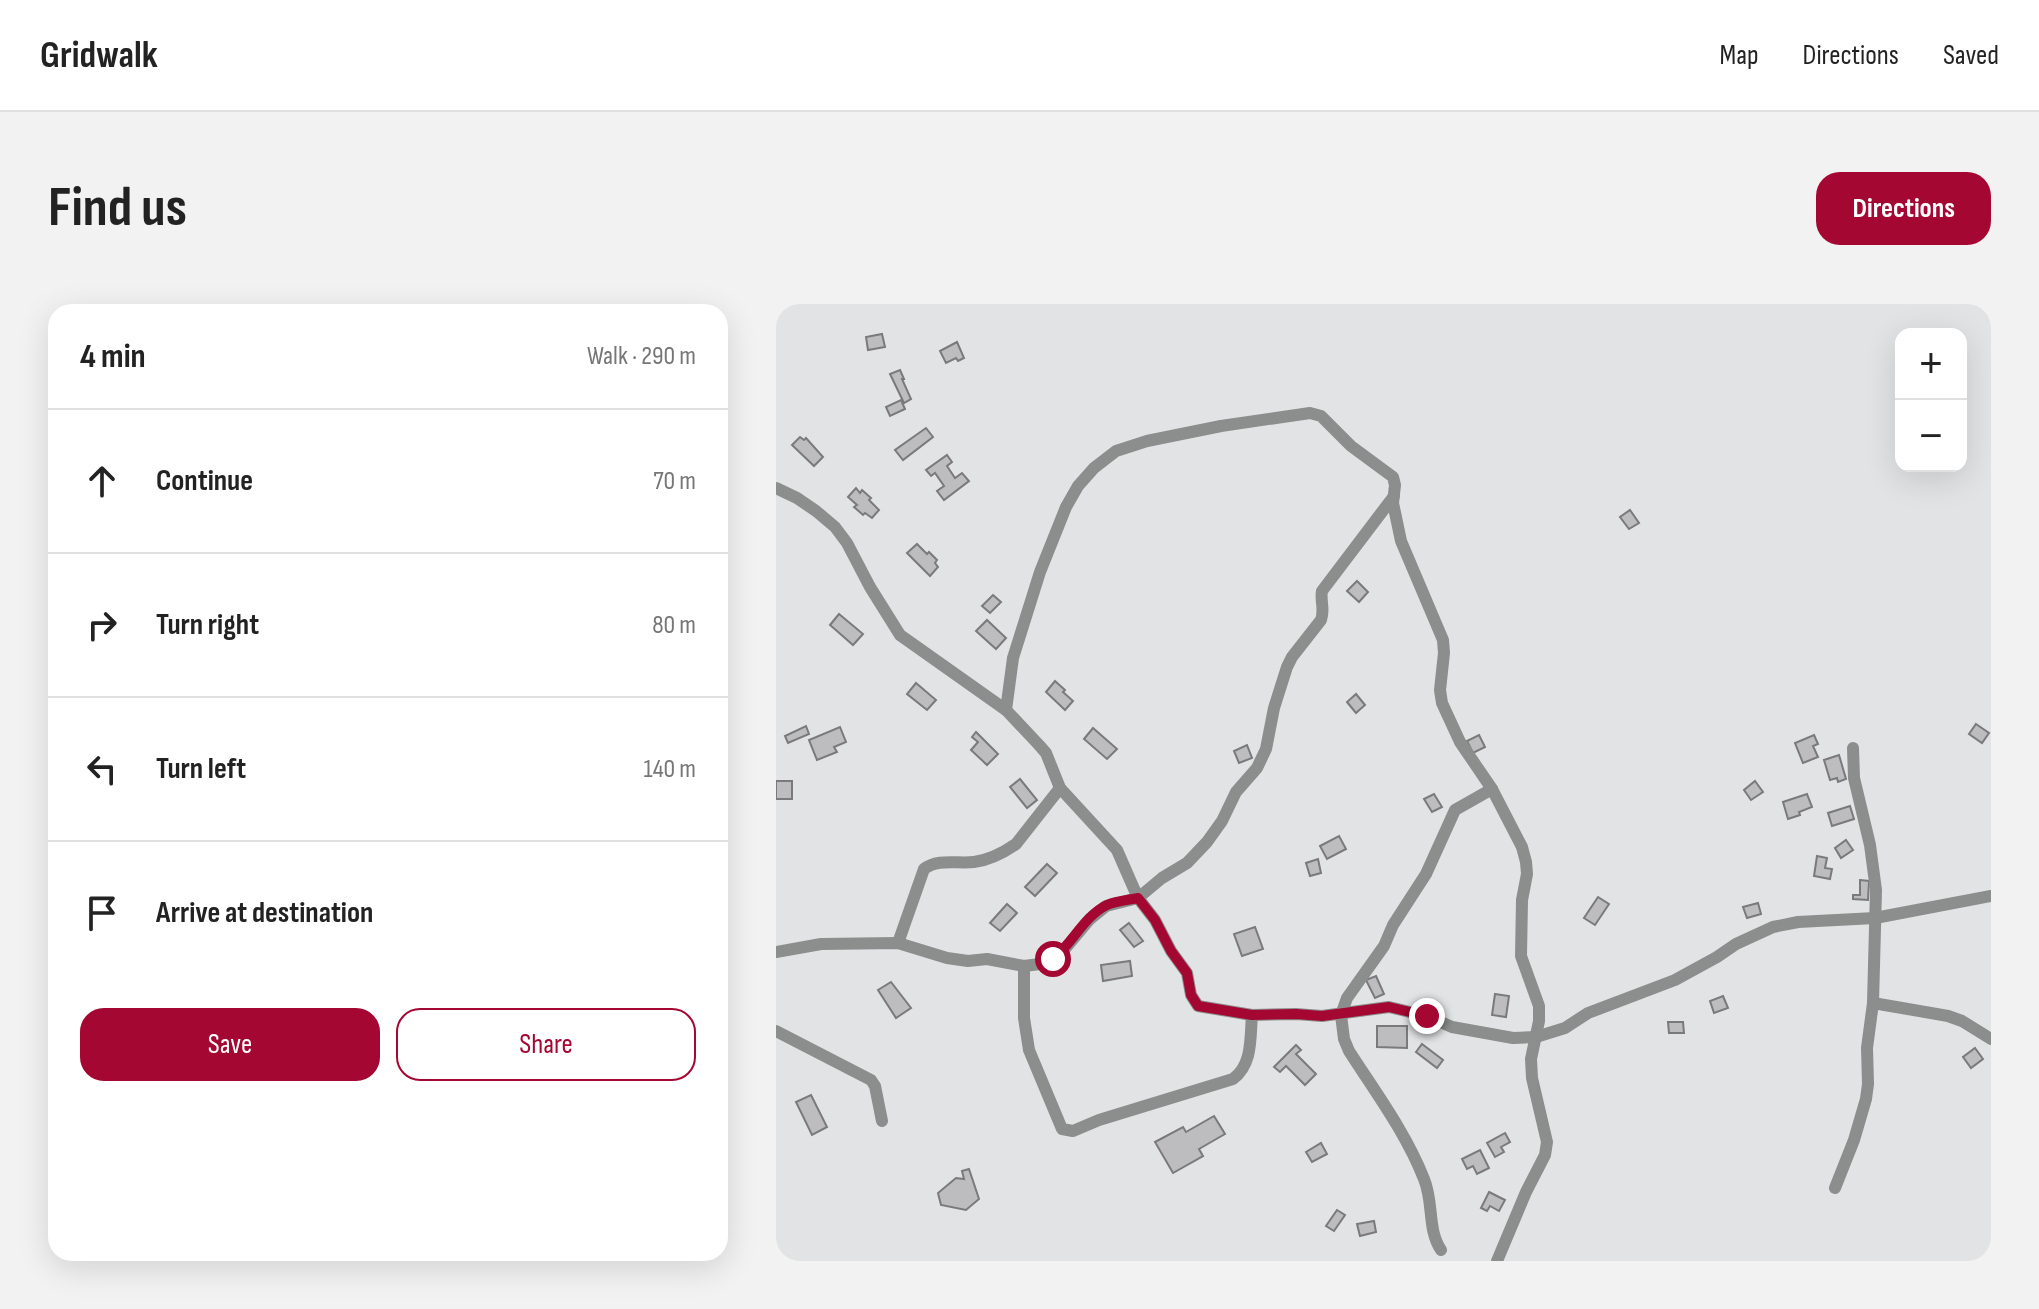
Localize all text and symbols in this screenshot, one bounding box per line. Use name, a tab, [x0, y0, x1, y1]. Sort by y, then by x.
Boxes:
text: Gridwalk	[40, 33, 158, 78]
text: Map	[1720, 39, 1759, 72]
text: Directions	[1803, 39, 1899, 72]
text: Saved	[1943, 39, 1999, 72]
button: Directions	[1816, 172, 1991, 245]
text: Find us	[48, 175, 187, 242]
map controls	[1895, 328, 1967, 472]
button: +	[1895, 328, 1967, 400]
text: 4 min	[80, 336, 146, 377]
text: Walk · 290 m	[587, 341, 696, 372]
button: −	[1895, 400, 1967, 472]
icon: ahead	[80, 459, 124, 503]
text: Continue	[156, 463, 253, 499]
text: 70 m	[653, 466, 696, 497]
icon: right	[80, 603, 124, 647]
text: Turn right	[156, 607, 259, 643]
text: 80 m	[652, 610, 696, 641]
icon: left	[80, 747, 124, 791]
text: Turn left	[156, 751, 246, 787]
text: 140 m	[644, 754, 696, 785]
icon: arrive	[80, 891, 124, 935]
text: Arrive at destination	[156, 895, 373, 931]
route start	[1035, 941, 1071, 977]
route end	[1409, 998, 1445, 1034]
button: Save	[80, 1008, 380, 1081]
button: Share	[396, 1008, 696, 1081]

